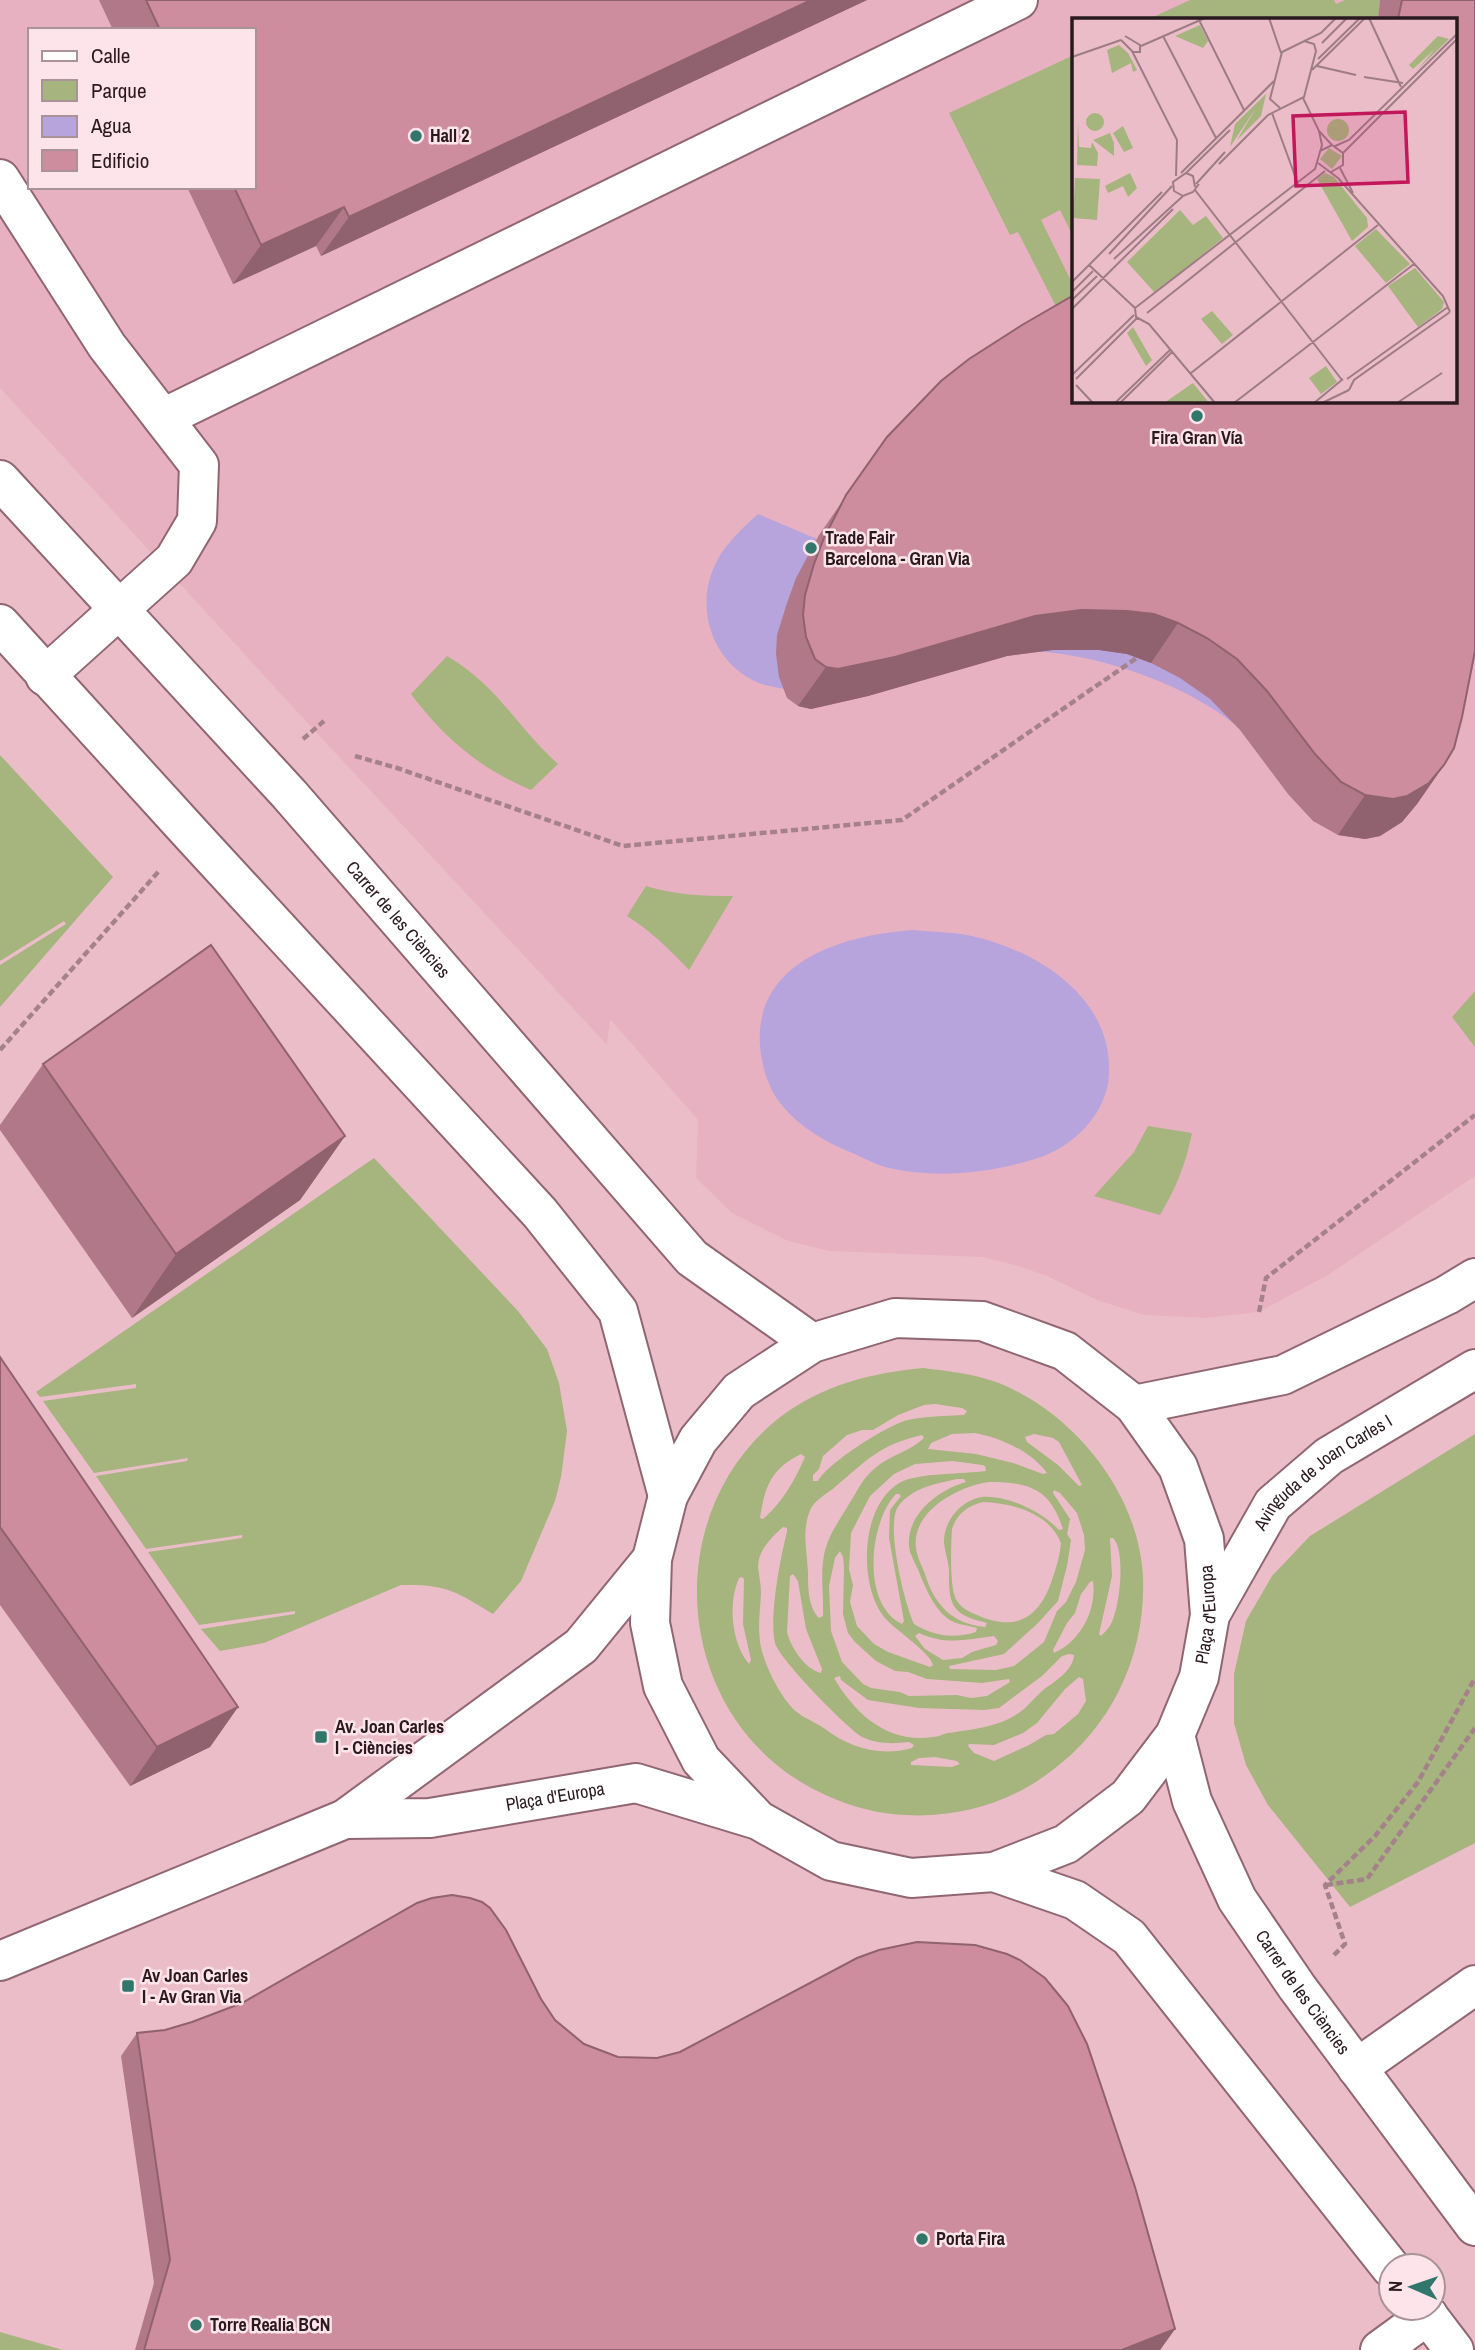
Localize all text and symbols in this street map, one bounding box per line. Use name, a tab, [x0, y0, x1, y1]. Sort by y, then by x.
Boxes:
inset map	[1072, 18, 1458, 402]
legend	[28, 28, 256, 189]
text: Calle	[91, 41, 130, 70]
text: Parque	[91, 76, 147, 105]
text: Agua	[90, 111, 132, 140]
place label: Hall 2	[430, 123, 469, 148]
marker: Hall 2	[408, 128, 424, 144]
text: Edificio	[91, 146, 149, 175]
marker: Fira Gran Vía	[1189, 408, 1205, 424]
place label: Fira Gran Vía	[1151, 425, 1244, 450]
place label: Trade Fair Barcelona - Gran Via	[825, 525, 971, 571]
marker: Trade Fair Barcelona - Gran Via	[803, 540, 819, 556]
street label: Carrer de les Ciències	[340, 855, 456, 983]
street label: Avinguda de Joan Carles I	[1247, 1408, 1397, 1536]
street label: Plaça d'Europa	[1189, 1564, 1222, 1666]
place label: Av. Joan Carles I - Ciències	[335, 1714, 444, 1760]
marker: Av. Joan Carles I - Ciències	[313, 1729, 329, 1745]
street label: Plaça d'Europa	[504, 1776, 606, 1817]
street label: Carrer de les Ciències	[1250, 1925, 1356, 2059]
place label: Av Joan Carles I - Av Gran Via	[142, 1963, 248, 2009]
marker: Av Joan Carles I - Av Gran Via	[120, 1978, 136, 1994]
place label: Porta Fira	[936, 2226, 1006, 2251]
marker: Porta Fira	[914, 2231, 930, 2247]
north arrow	[1377, 2252, 1447, 2322]
text: N	[1382, 2280, 1408, 2292]
place label: Torre Realia BCN	[210, 2312, 330, 2337]
marker: Torre Realia BCN	[188, 2317, 204, 2333]

